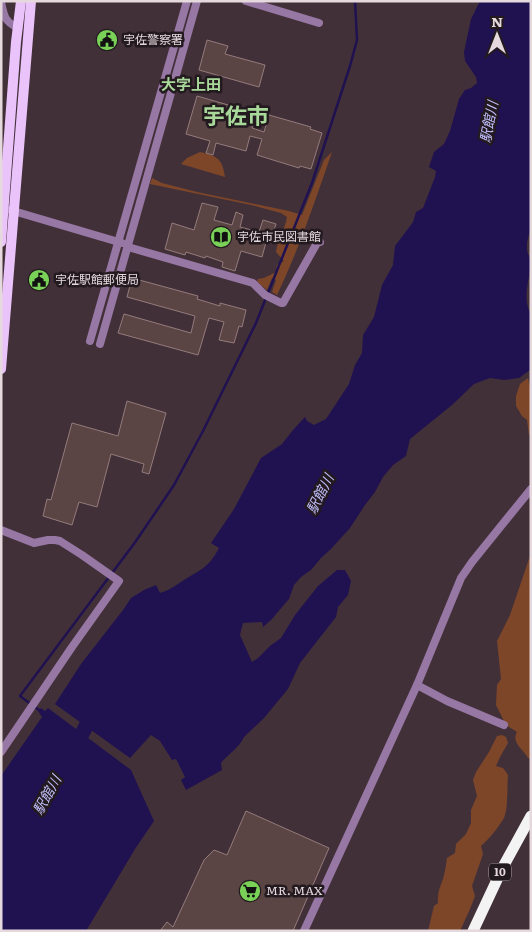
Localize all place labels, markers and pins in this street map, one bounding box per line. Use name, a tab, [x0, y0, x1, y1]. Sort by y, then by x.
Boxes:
public building icon: 宇佐警察署	[95, 28, 119, 52]
place label: 宇佐警察署	[123, 30, 183, 48]
library icon: 宇佐市民図書館	[209, 225, 233, 249]
place label: 宇佐市民図書館	[237, 227, 321, 245]
public building icon: 宇佐駅館郵便局	[27, 268, 51, 292]
place label: 宇佐駅館郵便局	[55, 270, 139, 288]
supermarket icon: MR. MAX	[238, 879, 262, 903]
place label: MR. MAX	[266, 881, 323, 899]

